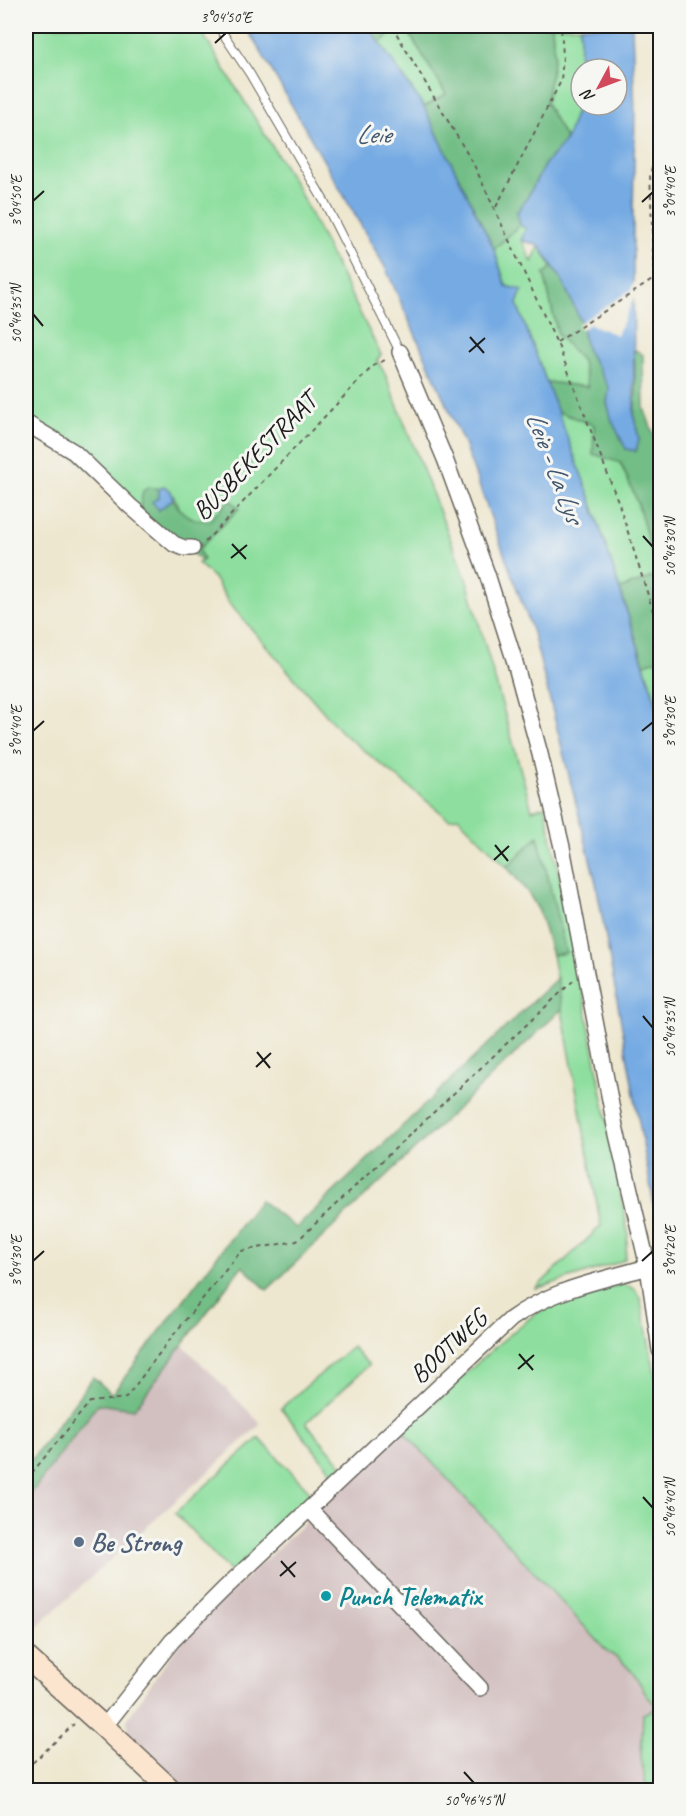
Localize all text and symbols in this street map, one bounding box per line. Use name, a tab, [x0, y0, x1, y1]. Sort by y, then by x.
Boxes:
text: 3°04'50"E	[200, 8, 254, 27]
north arrow	[569, 57, 629, 117]
text: N	[576, 84, 599, 106]
water label: Leie	[356, 117, 394, 151]
text: 3°04'40"E	[661, 164, 680, 218]
text: 3°04'50"E	[7, 173, 26, 227]
text: 50°46'35"N	[7, 281, 26, 344]
street label: BUSBEKESTRAAT	[185, 381, 328, 527]
water label: Leie - La Lys	[518, 407, 593, 532]
text: 50°46'30"N	[661, 514, 680, 577]
text: 3°04'30"E	[661, 694, 680, 748]
text: 3°04'40"E	[7, 703, 26, 757]
text: 50°46'35"N	[661, 995, 680, 1058]
text: 3°04'20"E	[661, 1223, 680, 1277]
text: 3°04'30"E	[7, 1233, 26, 1287]
street label: BOOTWEG	[403, 1300, 496, 1390]
text: 50°46'40"N	[661, 1475, 680, 1538]
place label: Be Strong	[91, 1526, 184, 1559]
marker: Be Strong	[72, 1535, 86, 1549]
place label: Punch Telematix	[338, 1580, 483, 1613]
marker: Punch Telematix	[319, 1589, 333, 1603]
text: 50°46'45"N	[444, 1791, 507, 1810]

